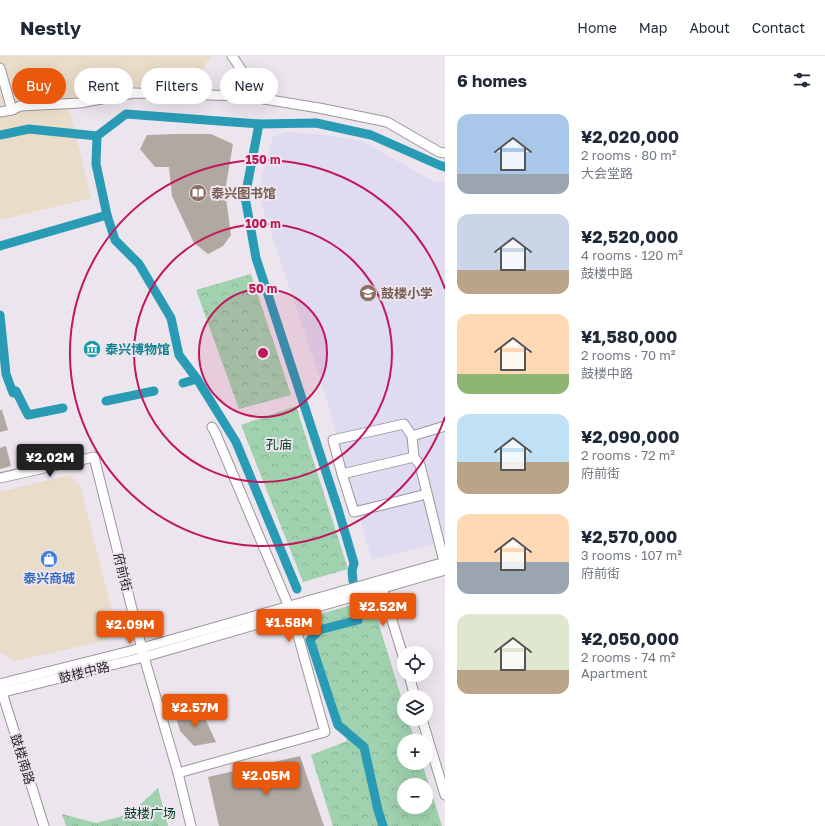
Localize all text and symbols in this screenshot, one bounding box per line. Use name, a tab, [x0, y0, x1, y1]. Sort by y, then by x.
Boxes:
text: Nestly	[20, 16, 81, 39]
text: Home	[577, 19, 617, 36]
text: Map	[639, 19, 667, 36]
text: About	[689, 19, 730, 36]
text: Contact	[752, 19, 805, 36]
chip: Buy	[12, 68, 66, 104]
chip: Rent	[74, 68, 133, 104]
chip: Filters	[141, 68, 212, 104]
chip: New	[220, 68, 278, 104]
icon: filters	[791, 69, 813, 91]
text: 6 homes	[457, 70, 527, 91]
text: ¥2,020,000	[581, 126, 679, 147]
icon: home	[489, 130, 537, 178]
text: 2 rooms · 80 m²	[581, 147, 677, 163]
text: 150 m	[246, 152, 280, 167]
text: 大会堂路	[581, 165, 633, 181]
library icon: 泰兴图书馆	[188, 183, 208, 203]
place label: 泰兴图书馆	[211, 185, 276, 201]
text: 100 m	[245, 216, 281, 231]
text: ¥2,520,000	[581, 226, 678, 247]
icon: home	[489, 230, 537, 278]
text: 4 rooms · 120 m²	[581, 247, 683, 263]
text: 鼓楼中路	[581, 265, 633, 281]
text: 50 m	[249, 281, 277, 296]
school or university icon: 鼓楼小学	[358, 283, 378, 303]
place label: 鼓楼小学	[381, 285, 433, 301]
text: ¥1,580,000	[581, 326, 677, 347]
icon: home	[489, 330, 537, 378]
museum icon: 泰兴博物馆	[82, 339, 102, 359]
place label: 泰兴博物馆	[105, 341, 170, 357]
centre of rings	[256, 346, 270, 360]
text: 2 rooms · 70 m²	[581, 347, 676, 363]
text: 鼓楼中路	[581, 365, 633, 381]
text: ¥2,090,000	[581, 426, 680, 447]
icon: home	[489, 430, 537, 478]
park label: 孔庙	[266, 436, 292, 452]
pin: ¥2.02M	[17, 444, 83, 478]
text: 2 rooms · 72 m²	[581, 447, 675, 463]
text: ¥2.02M	[26, 449, 74, 465]
text: 府前街	[581, 465, 620, 481]
text: ¥2,570,000	[581, 526, 677, 547]
icon: home	[489, 530, 537, 578]
text: 3 rooms · 107 m²	[581, 547, 682, 563]
shop icon: 泰兴商城	[39, 549, 59, 569]
street label: 府前街	[111, 551, 135, 593]
text: 府前街	[581, 565, 620, 581]
place label: 泰兴商城	[23, 570, 75, 586]
pin: ¥2.52M	[350, 593, 416, 627]
text: ¥2.52M	[359, 598, 407, 614]
pin: ¥1.58M	[256, 609, 322, 643]
pin: ¥2.09M	[97, 611, 163, 645]
text: ¥1.58M	[265, 614, 313, 630]
text: ¥2.09M	[106, 616, 154, 632]
text: ¥2,050,000	[581, 628, 679, 649]
icon: home	[489, 630, 537, 678]
map controls	[397, 646, 433, 814]
button: locate	[397, 646, 433, 682]
text: 2 rooms · 74 m²	[581, 649, 675, 665]
street label: 鼓楼中路	[57, 658, 111, 686]
text: Apartment	[581, 665, 648, 681]
button: layers	[397, 690, 433, 726]
pin: ¥2.57M	[162, 694, 228, 728]
text: ¥2.57M	[171, 699, 219, 715]
street label: 鼓楼南路	[8, 732, 38, 786]
button: +	[397, 734, 433, 770]
pin: ¥2.05M	[233, 762, 299, 796]
text: ¥2.05M	[242, 767, 290, 783]
button: −	[397, 778, 433, 814]
park label: 鼓楼广场	[124, 805, 176, 821]

